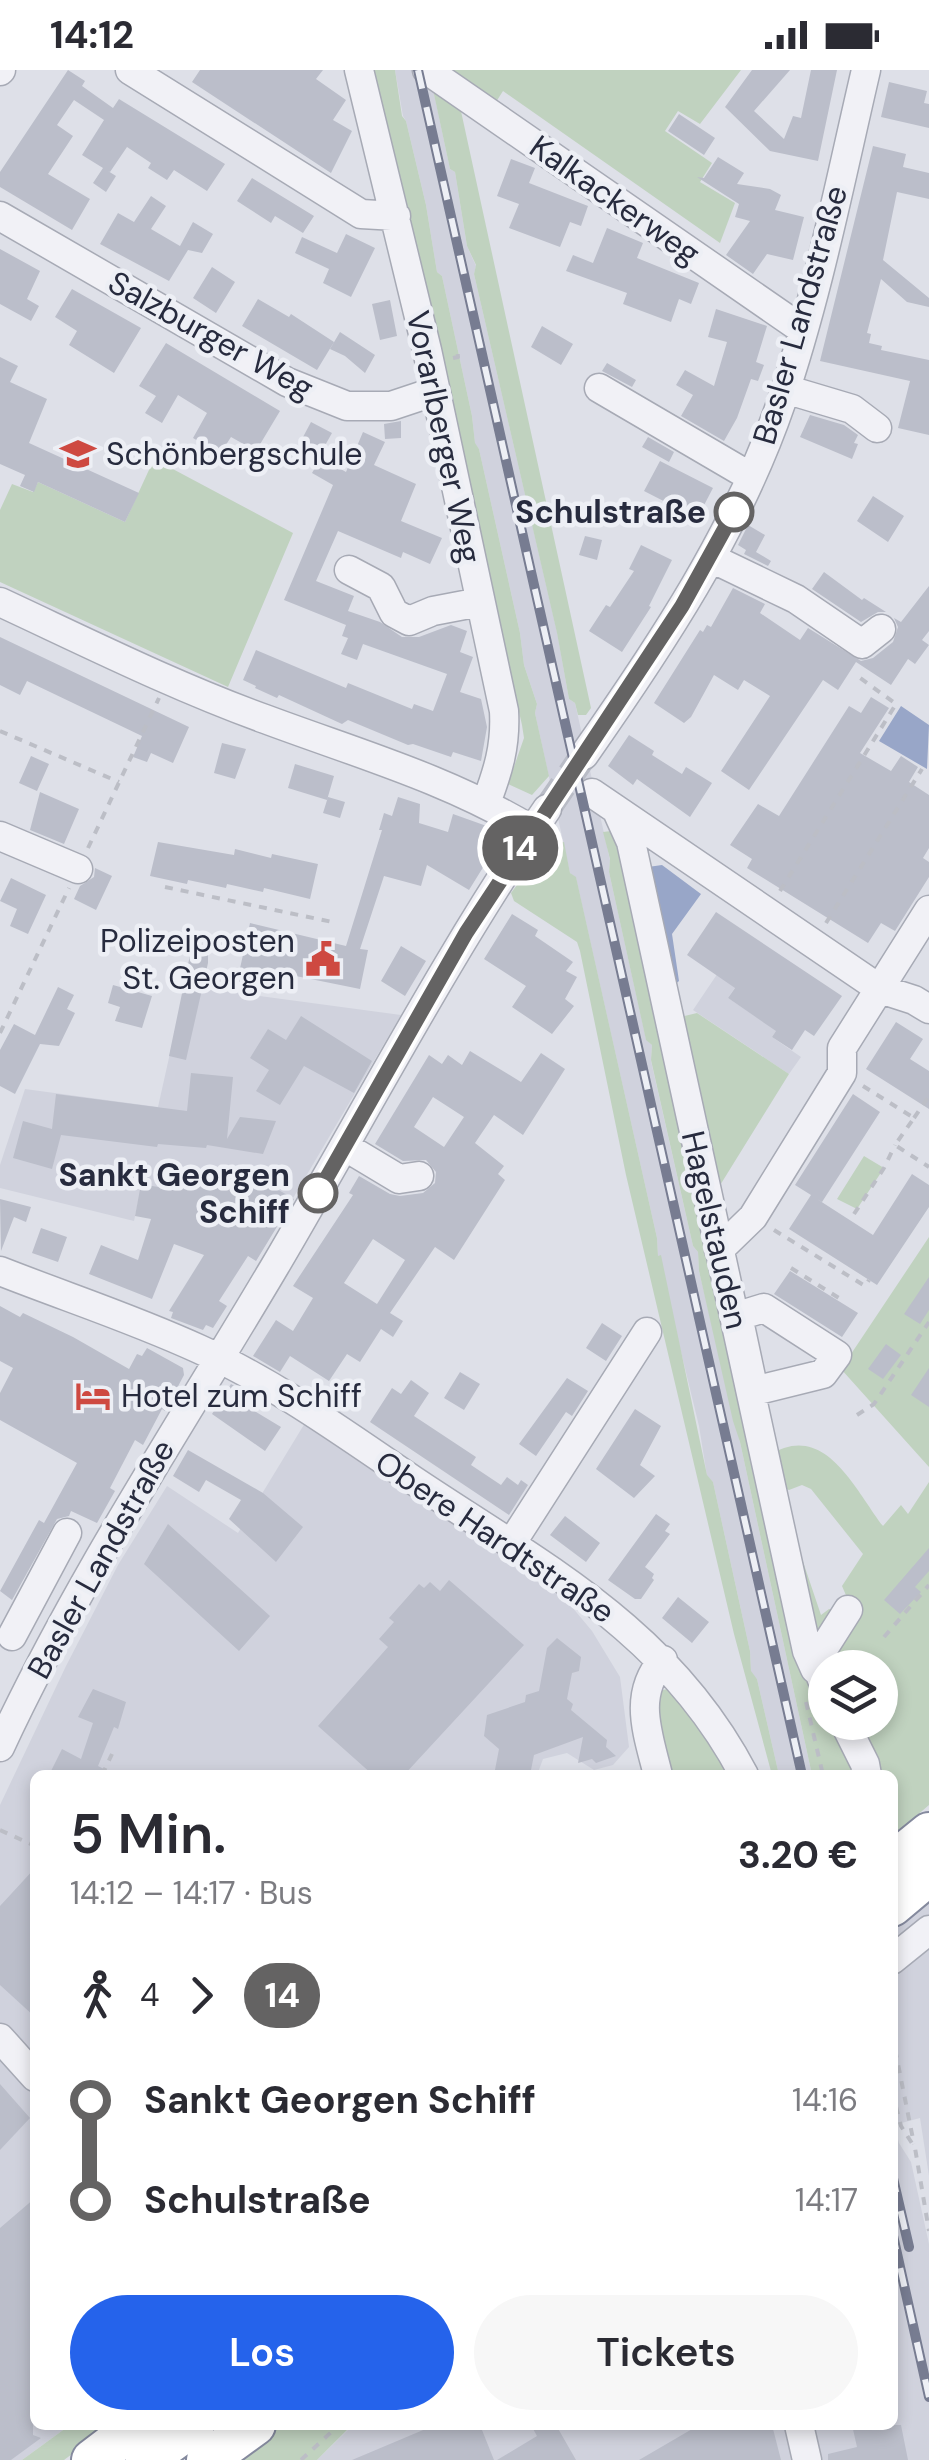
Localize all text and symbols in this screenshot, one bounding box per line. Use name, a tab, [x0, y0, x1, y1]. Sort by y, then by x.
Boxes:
text: 14:12	[50, 10, 134, 60]
street label: Kalkackerweg	[521, 126, 709, 274]
street label: Basler Landstraße	[743, 181, 857, 449]
street label: Salzburger Weg	[101, 261, 321, 409]
street label: Vorarlberger Weg	[397, 307, 491, 567]
place label: Schönbergschule	[106, 433, 363, 475]
school or university icon: Schönbergschule	[59, 435, 97, 473]
place label: Schulstraße	[515, 491, 706, 533]
marker: Schulstraße	[715, 493, 753, 531]
line badge: 14	[475, 816, 565, 880]
text: 14	[502, 825, 538, 871]
place label: Polizeiposten St. Georgen	[100, 920, 295, 999]
public building icon: Polizeiposten St. Georgen	[304, 940, 342, 978]
street label: Hagelstauden	[672, 1127, 758, 1333]
place label: Sankt Georgen Schiff	[58, 1154, 290, 1233]
marker: Sankt Georgen Schiff	[299, 1174, 337, 1212]
place label: Hotel zum Schiff	[121, 1375, 362, 1417]
hotel icon: Hotel zum Schiff	[74, 1377, 112, 1415]
street label: Basler Landstraße	[18, 1432, 184, 1686]
street label: Obere Hardtstraße	[367, 1441, 623, 1633]
map controls	[808, 1650, 898, 1740]
button: layers	[808, 1650, 898, 1740]
text: 5 Min.	[70, 1798, 226, 1870]
text: 3.20 €	[738, 1830, 858, 1880]
text: 14:12 – 14:17 · Bus	[70, 1872, 313, 1914]
icon: walk	[70, 1968, 125, 2023]
icon: forward	[174, 1968, 229, 2023]
text: 14	[264, 1972, 300, 2018]
text: 4	[140, 1974, 159, 2016]
text: Sankt Georgen Schiff	[144, 2075, 536, 2125]
text: 14:16	[792, 2079, 858, 2121]
text: Schulstraße	[144, 2175, 371, 2225]
text: 14:17	[795, 2179, 858, 2221]
button: Los	[70, 2295, 454, 2410]
button: Tickets	[474, 2295, 858, 2410]

